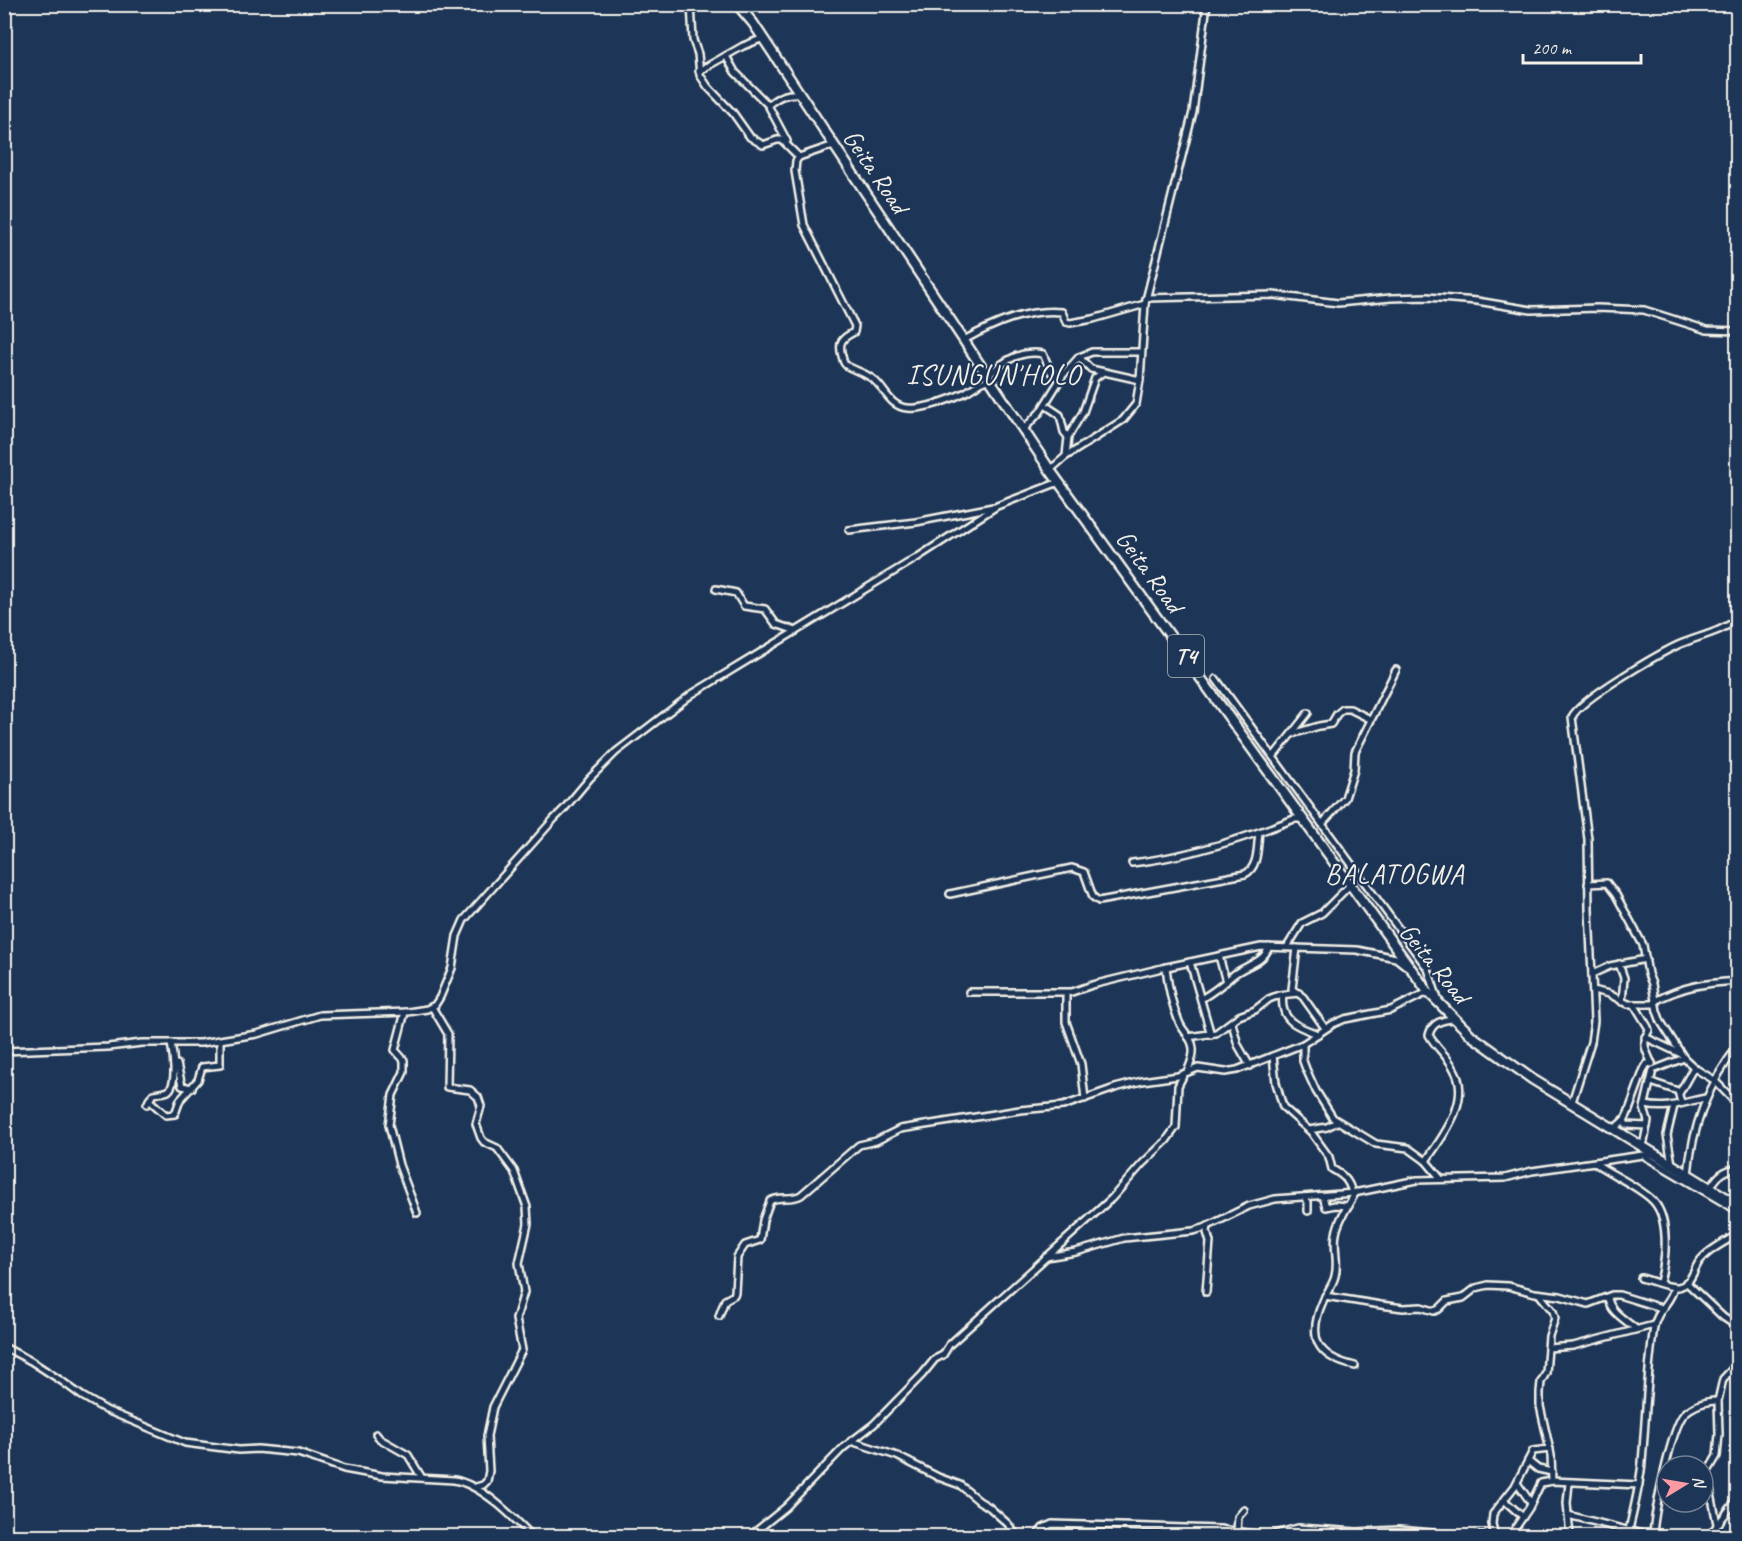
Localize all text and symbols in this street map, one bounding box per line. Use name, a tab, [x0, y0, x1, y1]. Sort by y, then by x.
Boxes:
scale bar	[1523, 27, 1642, 65]
text: 200 m	[1532, 37, 1573, 59]
street label: Geita Road	[836, 123, 918, 223]
district label: ISUNGUN'HOLO	[906, 357, 1083, 392]
street label: Geita Road	[1109, 523, 1193, 622]
road number: T4	[1168, 635, 1204, 677]
district label: BALATOGWA	[1325, 856, 1465, 891]
street label: Geita Road	[1392, 916, 1479, 1013]
north arrow	[1655, 1454, 1715, 1514]
text: N	[1688, 1475, 1710, 1491]

